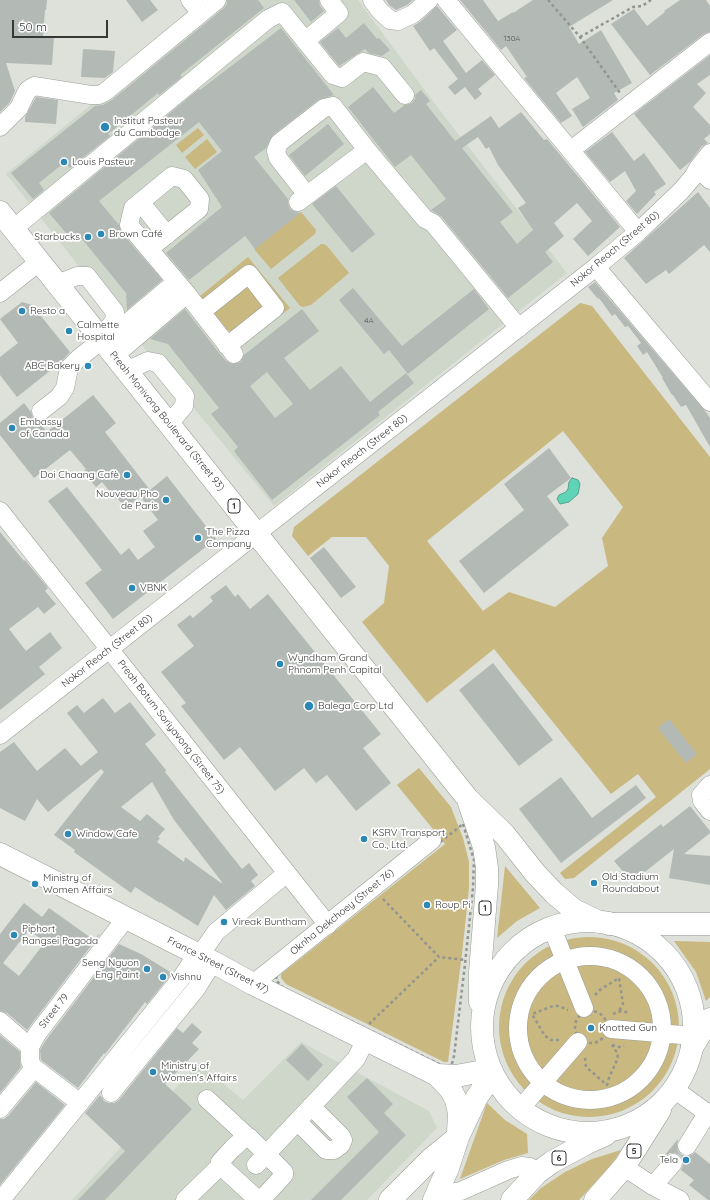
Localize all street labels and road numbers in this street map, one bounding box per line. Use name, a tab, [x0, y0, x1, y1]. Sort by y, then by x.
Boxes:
street label: Nokor Reach (Street 80)	[568, 208, 662, 290]
street label: Preah Monivong Boulevard (Street 93)	[107, 349, 227, 493]
street label: Nokor Reach (Street 80)	[314, 412, 410, 490]
road number: 1	[228, 499, 240, 513]
street label: Nokor Reach (Street 80)	[59, 612, 155, 690]
street label: Preah Botum Soriyavong (Street 75)	[115, 658, 227, 796]
street label: Oknha Dekchoey (Street 76)	[288, 866, 396, 958]
road number: 1	[479, 901, 491, 915]
street label: France Street (Street 47)	[165, 934, 271, 996]
street label: Street 79	[37, 991, 71, 1031]
road number: 5	[627, 1144, 641, 1158]
road number: 6	[552, 1151, 566, 1165]

